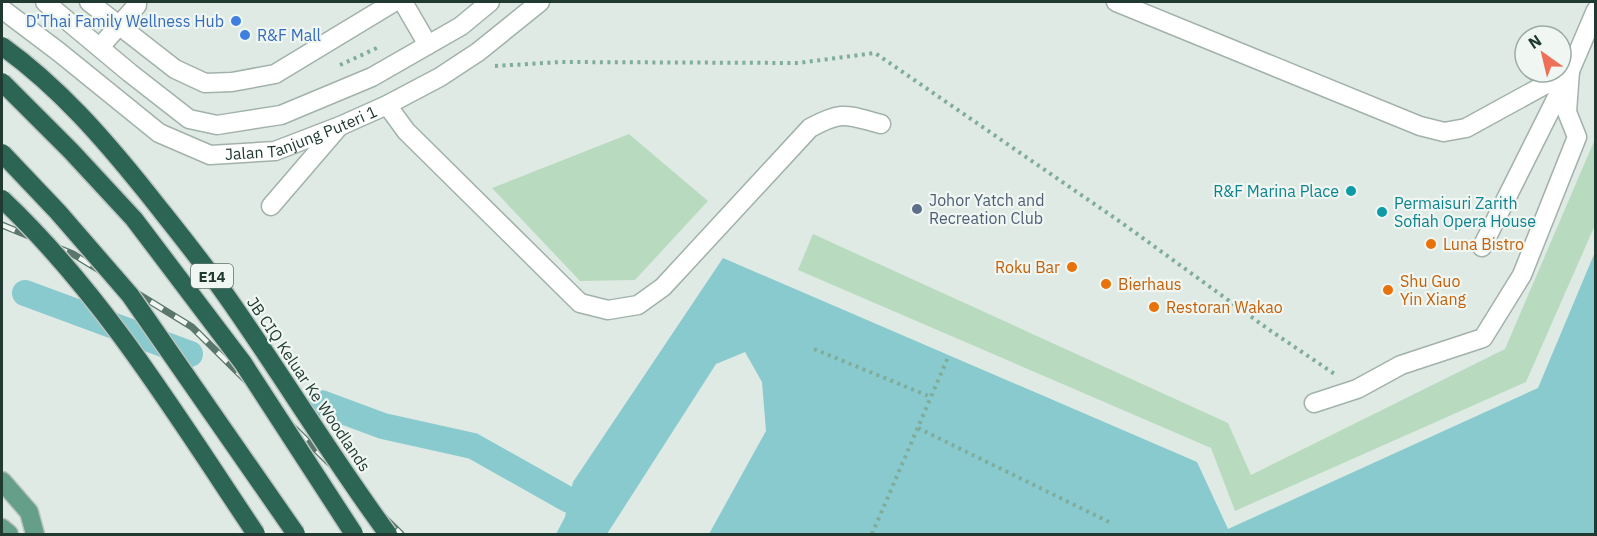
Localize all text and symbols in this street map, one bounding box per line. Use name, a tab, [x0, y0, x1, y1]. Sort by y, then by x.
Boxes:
place label: D'Thai Family Wellness Hub	[26, 11, 224, 31]
marker: D'Thai Family Wellness Hub	[229, 14, 243, 28]
north arrow	[1513, 24, 1573, 84]
place label: R&F Mall	[257, 25, 321, 45]
marker: R&F Mall	[238, 28, 252, 42]
text: N	[1524, 30, 1545, 53]
street label: Jalan Tanjung Puteri 1	[224, 101, 380, 164]
place label: R&F Marina Place	[1213, 181, 1339, 201]
marker: R&F Marina Place	[1344, 184, 1358, 198]
place label: Johor Yatch and Recreation Club	[929, 190, 1044, 228]
place label: Permaisuri Zarith Sofiah Opera House	[1394, 193, 1536, 231]
marker: Johor Yatch and Recreation Club	[910, 202, 924, 216]
marker: Permaisuri Zarith Sofiah Opera House	[1375, 205, 1389, 219]
place label: Luna Bistro	[1443, 234, 1524, 254]
marker: Luna Bistro	[1424, 237, 1438, 251]
place label: Roku Bar	[995, 257, 1060, 277]
marker: Roku Bar	[1065, 260, 1079, 274]
road number: E14	[191, 264, 233, 288]
place label: Shu Guo Yin Xiang	[1400, 271, 1466, 309]
place label: Bierhaus	[1118, 274, 1182, 294]
marker: Bierhaus	[1099, 277, 1113, 291]
marker: Shu Guo Yin Xiang	[1381, 283, 1395, 297]
street label: JB CIQ Keluar Ke Woodlands	[243, 293, 375, 475]
place label: Restoran Wakao	[1166, 297, 1283, 317]
marker: Restoran Wakao	[1147, 300, 1161, 314]

